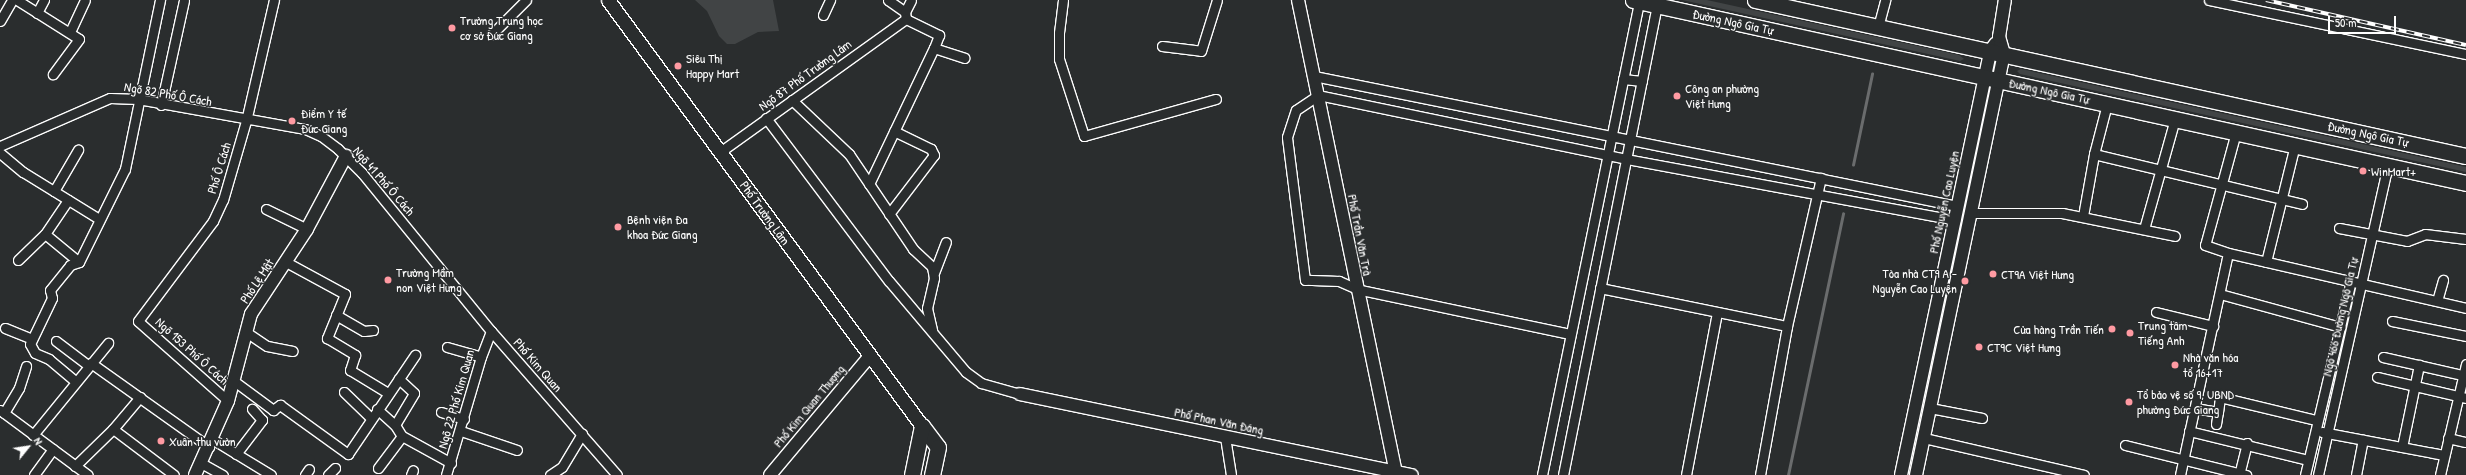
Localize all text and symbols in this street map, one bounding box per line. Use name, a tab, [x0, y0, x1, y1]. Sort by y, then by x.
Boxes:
street label: Đường Ngô Gia Tự	[1691, 6, 1775, 38]
scale bar	[2330, 8, 2398, 34]
place label: Trường Trung học cơ sở Đức Giang	[460, 13, 543, 44]
text: 50 m	[2335, 14, 2356, 31]
marker: Trường Trung học cơ sở Đức Giang	[447, 23, 457, 33]
street label: Ngõ 87 Phố Trường Lâm	[756, 36, 854, 114]
place label: Siêu Thị Happy Mart	[686, 51, 739, 82]
marker: Siêu Thị Happy Mart	[673, 61, 683, 71]
street label: Đường Ngô Gia Tự	[2007, 75, 2091, 107]
street label: Ngõ 82 Phố Ô Cách	[123, 79, 213, 109]
place label: Công an phường Việt Hưng	[1685, 81, 1759, 112]
marker: Công an phường Việt Hưng	[1672, 91, 1682, 101]
place label: Điểm Y tế Đức Giang	[301, 106, 347, 137]
marker: Điểm Y tế Đức Giang	[286, 115, 298, 127]
street label: Đường Ngô Gia Tự	[2326, 118, 2410, 150]
street label: Phố Ô Cách	[204, 140, 234, 196]
street label: Ngõ 41 Phố Ô Cách	[350, 143, 418, 219]
street label: Phố Nguyễn Cao Luyện	[1926, 149, 1962, 255]
place label: WinMart+	[2371, 163, 2416, 179]
marker: WinMart+	[2358, 166, 2368, 176]
street label: Phố Trường Lâm	[737, 178, 793, 248]
street label: Phố Trần Văn Trà	[1344, 193, 1376, 277]
place label: Bệnh viện Đa khoa Đức Giang	[627, 212, 697, 243]
marker: Bệnh viện Đa khoa Đức Giang	[612, 221, 624, 233]
street label: Phố Lệ Mật	[237, 256, 277, 306]
street label: Ngõ 466 Đường Ngô Gia Tự	[2319, 256, 2361, 378]
place label: Trường Mầm non Việt Hưng	[396, 265, 462, 296]
place label: Tòa nhà CT9 A - Nguyễn Cao Luyện	[1873, 266, 1957, 297]
place label: CT9A Việt Hưng	[2001, 266, 2074, 282]
marker: CT9A Việt Hưng	[1988, 269, 1998, 279]
marker: Trường Mầm non Việt Hưng	[383, 275, 393, 285]
marker: Tòa nhà CT9 A - Nguyễn Cao Luyện	[1960, 276, 1970, 286]
street label: Ngõ 153 Phố Ô Cách	[152, 314, 232, 388]
place label: Trung tâm Tiếng Anh	[2138, 318, 2187, 349]
place label: Cửa hàng Trần Tiến	[2013, 321, 2104, 337]
marker: Cửa hàng Trần Tiến	[2107, 324, 2117, 334]
marker: Trung tâm Tiếng Anh	[2125, 328, 2135, 338]
street label: Phố Kim Quan	[510, 335, 566, 395]
place label: CT9C Việt Hưng	[1987, 339, 2061, 355]
marker: CT9C Việt Hưng	[1974, 342, 1984, 352]
street label: Ngõ 22 Phố Kim Quan	[434, 348, 478, 450]
place label: Nhà văn hóa tổ 16+17	[2183, 350, 2238, 381]
marker: Nhà văn hóa tổ 16+17	[2170, 360, 2180, 370]
street label: Phố Kim Quan Thượng	[770, 362, 848, 450]
place label: Tổ bảo vệ số 9, UBND phường Đức Giang	[2137, 387, 2234, 418]
marker: Tổ bảo vệ số 9, UBND phường Đức Giang	[2124, 397, 2134, 407]
street label: Phố Phan Văn Đáng	[1173, 404, 1265, 438]
north arrow	[8, 427, 48, 467]
place label: Xuân thu vườn	[169, 433, 236, 449]
text: N	[31, 435, 46, 447]
marker: Xuân thu vườn	[156, 436, 166, 446]

